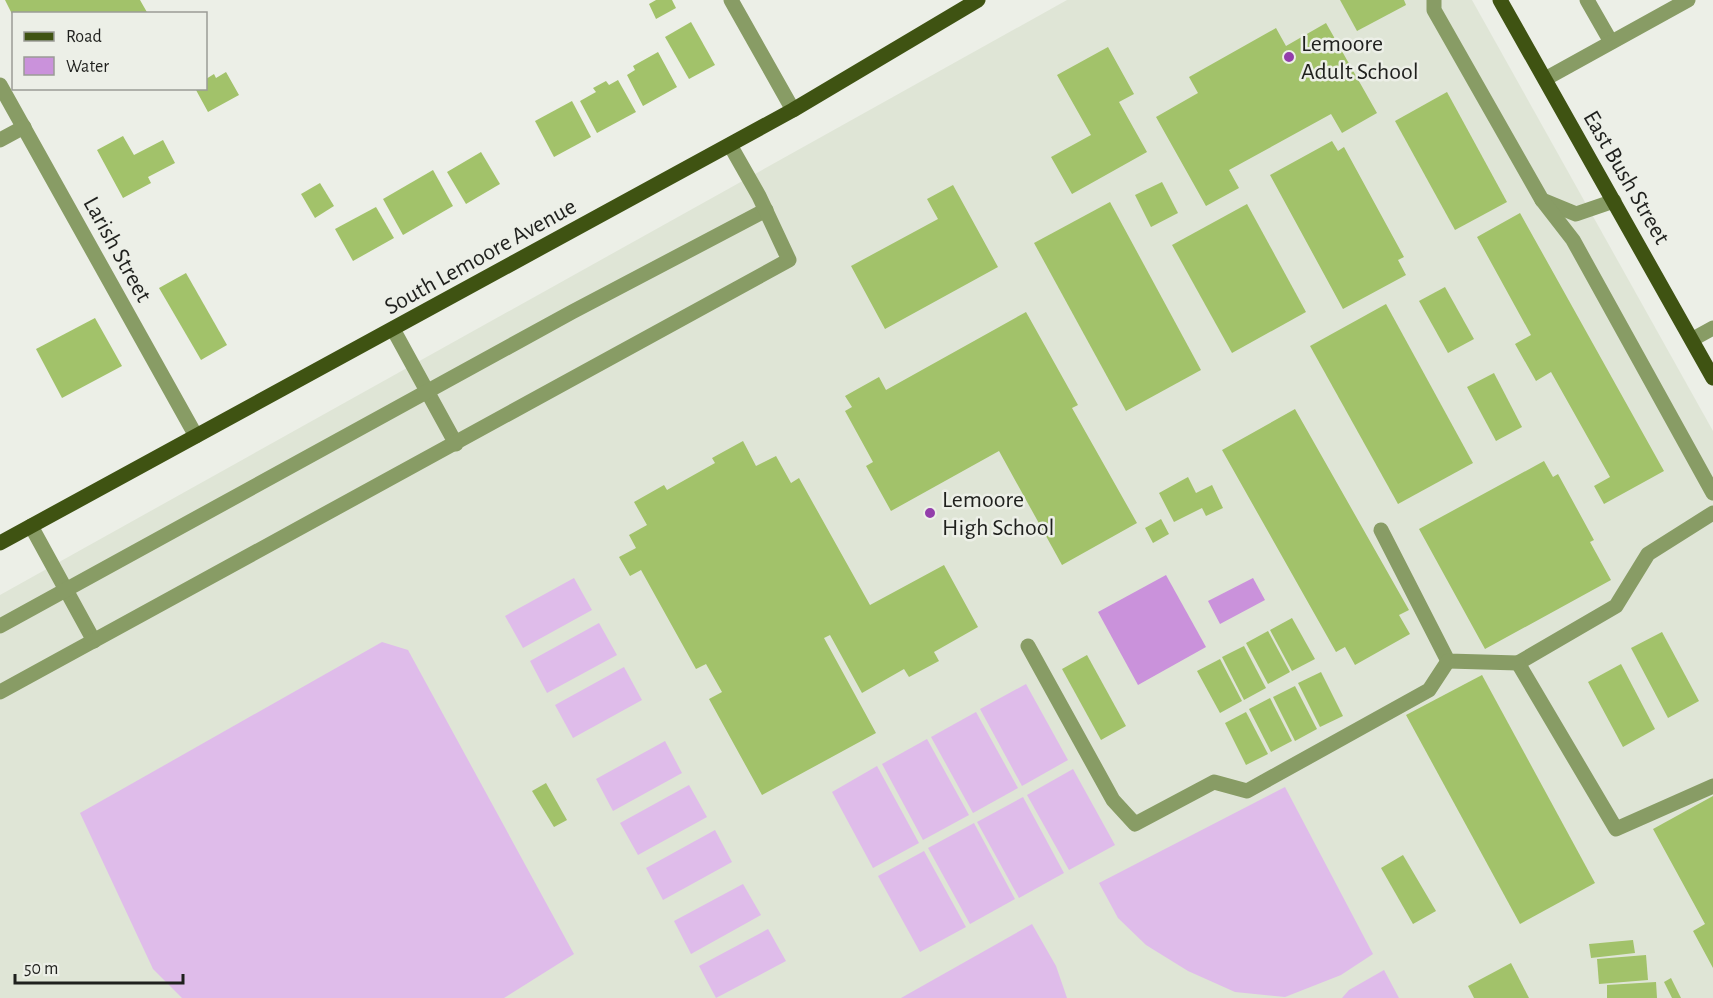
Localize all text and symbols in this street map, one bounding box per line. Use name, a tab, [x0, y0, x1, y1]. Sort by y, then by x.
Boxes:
legend	[12, 12, 207, 90]
text: Road	[66, 28, 102, 46]
place label: Lemoore Adult School	[1301, 32, 1419, 84]
marker: Lemoore Adult School	[1282, 50, 1296, 64]
text: Water	[66, 58, 109, 76]
street label: East Bush Street	[1578, 107, 1674, 249]
street label: Larish Street	[78, 193, 156, 306]
street label: South Lemoore Avenue	[381, 194, 580, 319]
place label: Lemoore High School	[942, 488, 1054, 540]
marker: Lemoore High School	[923, 506, 937, 520]
scale bar	[15, 947, 183, 985]
text: 50 m	[24, 960, 58, 978]

